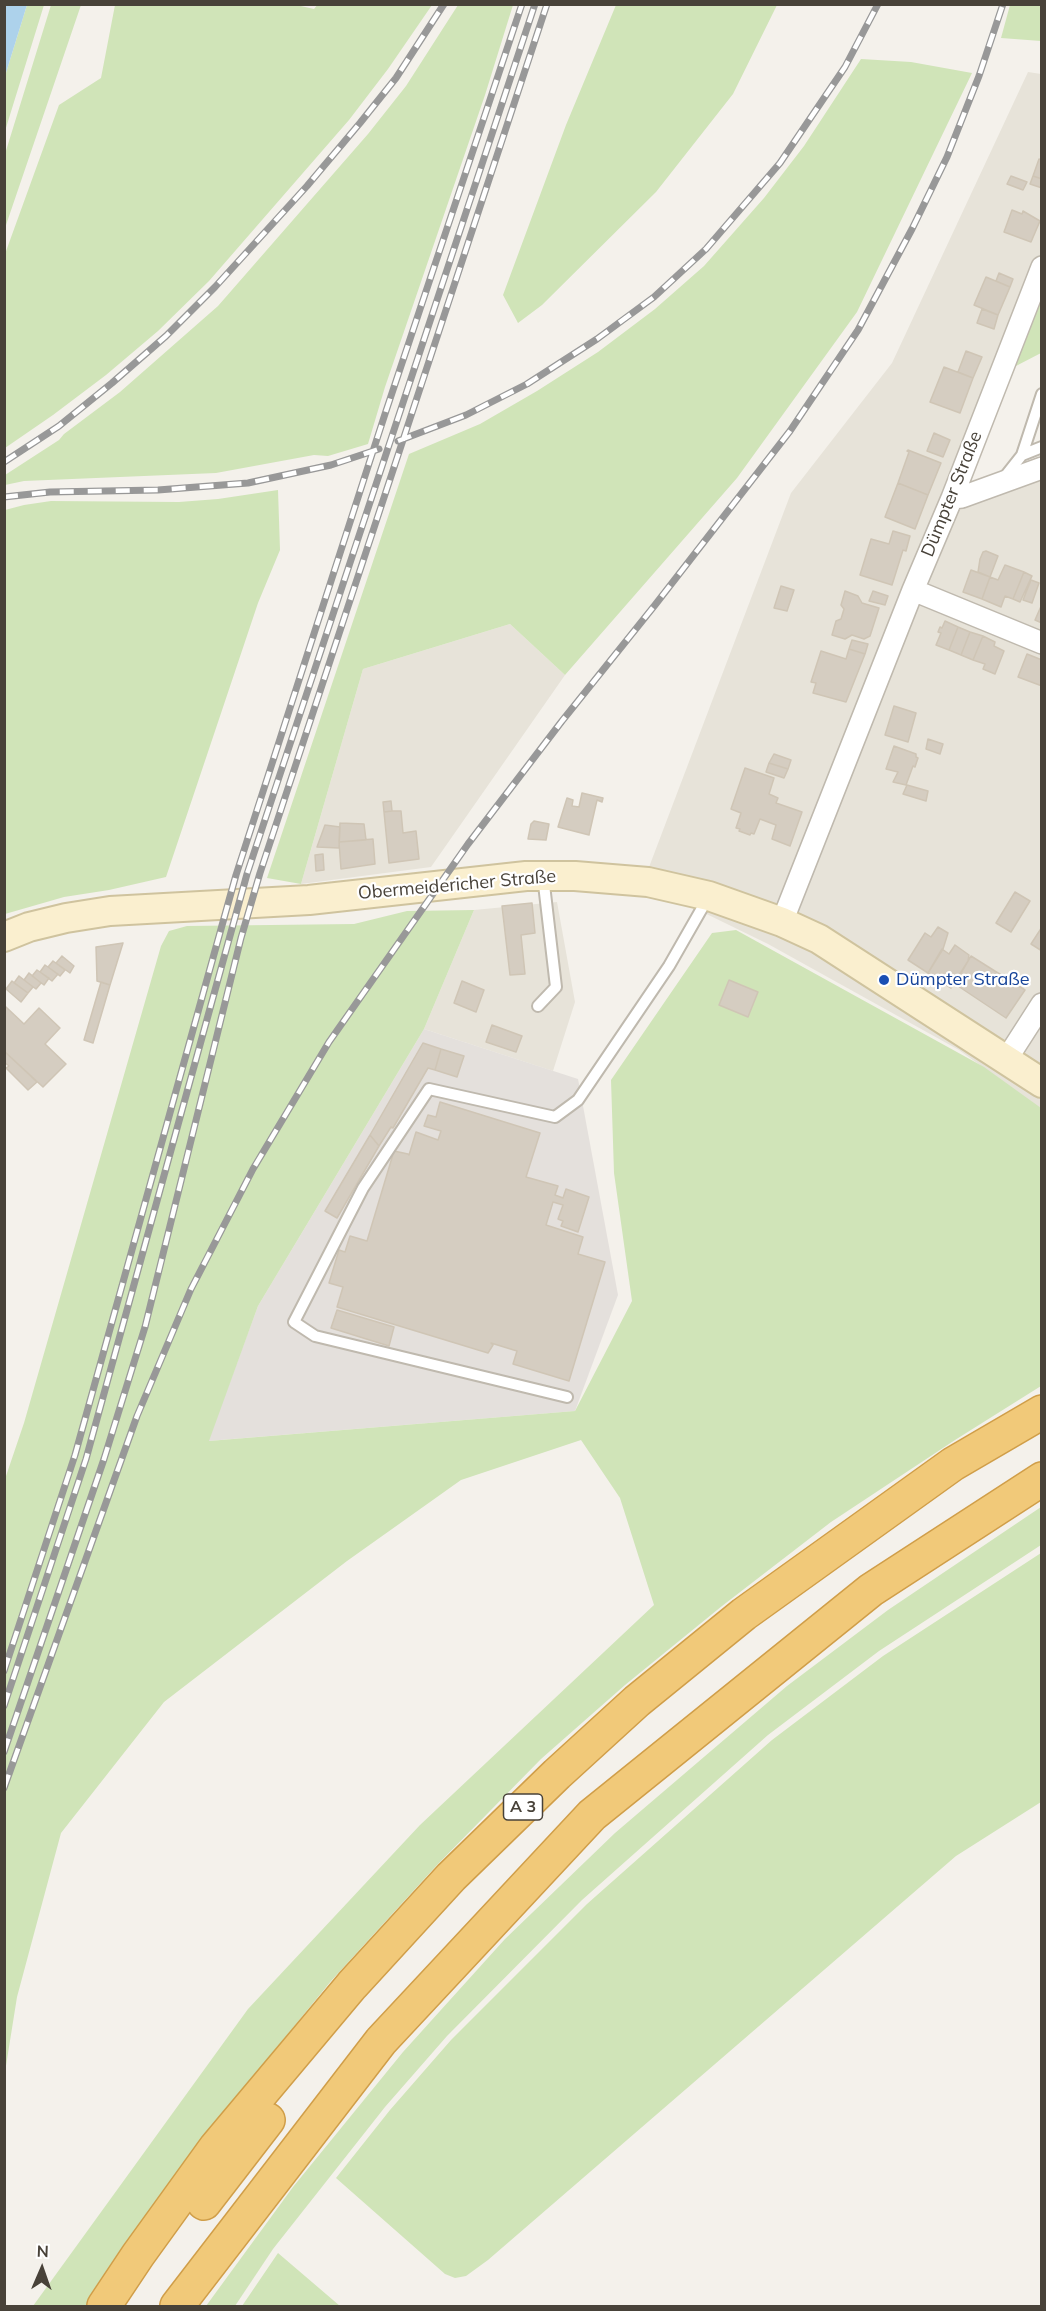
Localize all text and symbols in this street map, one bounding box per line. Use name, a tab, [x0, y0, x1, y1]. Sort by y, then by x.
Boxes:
street label: Dümpter Straße	[917, 428, 987, 560]
street label: Obermeidericher Straße	[357, 866, 557, 904]
place label: Dümpter Straße	[896, 969, 1030, 991]
marker: Dümpter Straße	[877, 973, 891, 987]
road number: A 3	[504, 1794, 542, 1820]
north arrow	[12, 2239, 72, 2299]
text: N	[36, 2241, 49, 2261]

